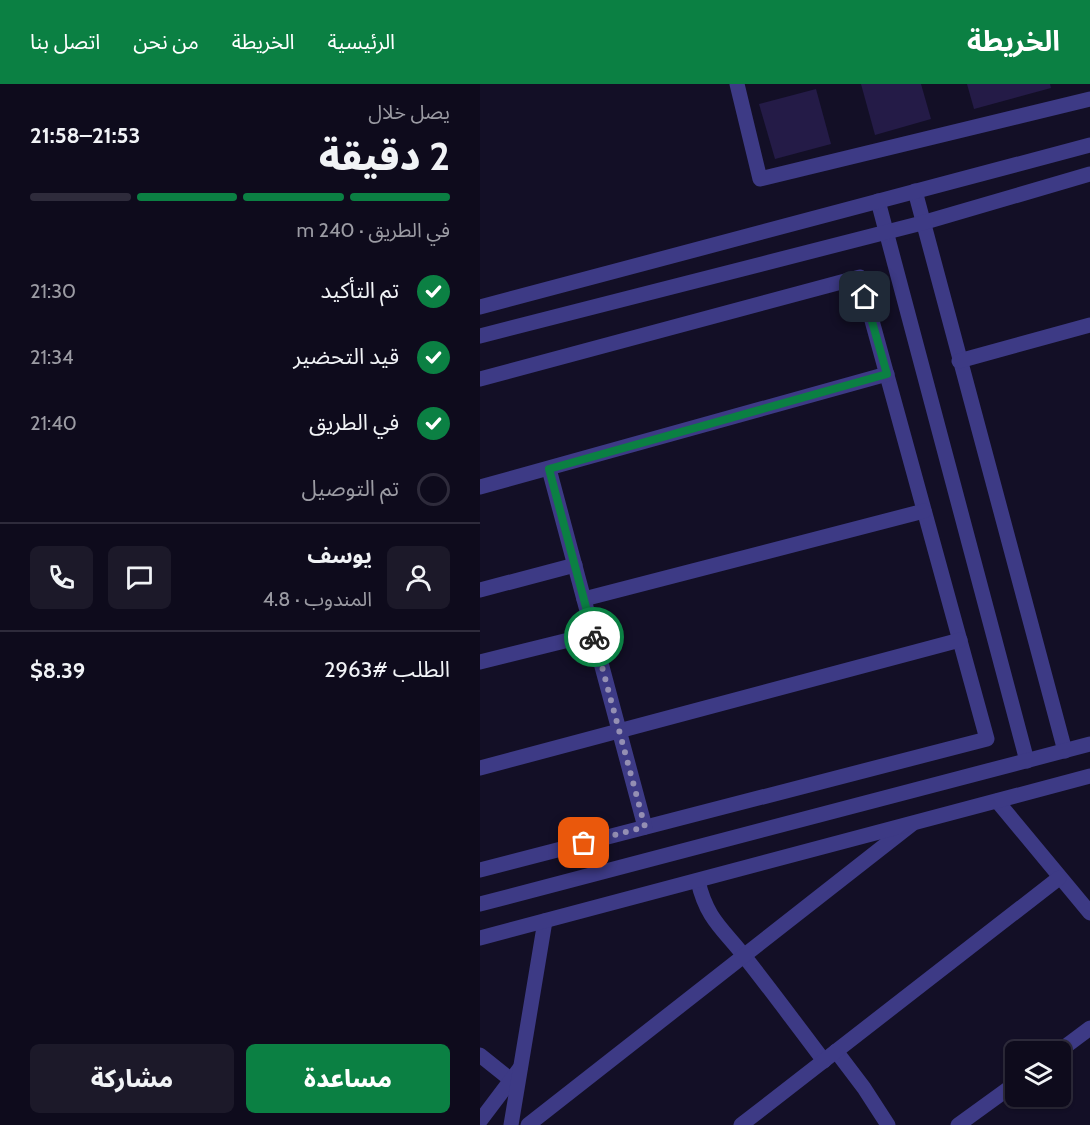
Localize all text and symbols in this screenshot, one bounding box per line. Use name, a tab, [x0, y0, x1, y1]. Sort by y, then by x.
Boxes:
text: الخريطة	[967, 24, 1060, 58]
text: اتصل بنا	[30, 29, 100, 54]
text: من نحن	[133, 29, 199, 54]
text: الخريطة	[232, 29, 295, 54]
text: الرئيسية	[328, 29, 395, 54]
text: يصل خلال	[368, 100, 450, 124]
text: 21:53–21:58	[30, 122, 140, 149]
text: 2 دقيقة	[319, 132, 450, 180]
text: في الطريق · 240 m	[296, 218, 450, 242]
pin	[839, 271, 890, 322]
icon: check	[417, 275, 450, 308]
text: تم التأكيد	[321, 277, 399, 304]
text: 21:30	[30, 279, 76, 303]
icon: home	[848, 280, 881, 313]
icon: check	[417, 341, 450, 374]
text: قيد التحضير	[293, 343, 399, 370]
text: 21:34	[30, 345, 74, 369]
icon: check	[417, 407, 450, 440]
text: في الطريق	[309, 409, 399, 436]
text: 21:40	[30, 411, 77, 435]
text: تم التوصيل	[301, 475, 399, 502]
text: يوسف	[307, 542, 372, 569]
button: phone	[30, 546, 93, 609]
button: chat	[108, 546, 171, 609]
button: person	[387, 546, 450, 609]
text: المندوب · 4.8	[263, 587, 372, 611]
courier	[564, 607, 624, 667]
icon: bike	[578, 621, 611, 654]
text: الطلب #2963	[324, 656, 450, 683]
text: $8.39	[30, 657, 85, 684]
pin	[558, 817, 609, 868]
icon: bag	[567, 826, 600, 859]
map controls	[1005, 1041, 1071, 1107]
button: layers	[1005, 1041, 1071, 1107]
button: مشاركة	[30, 1044, 234, 1113]
button: مساعدة	[246, 1044, 450, 1113]

